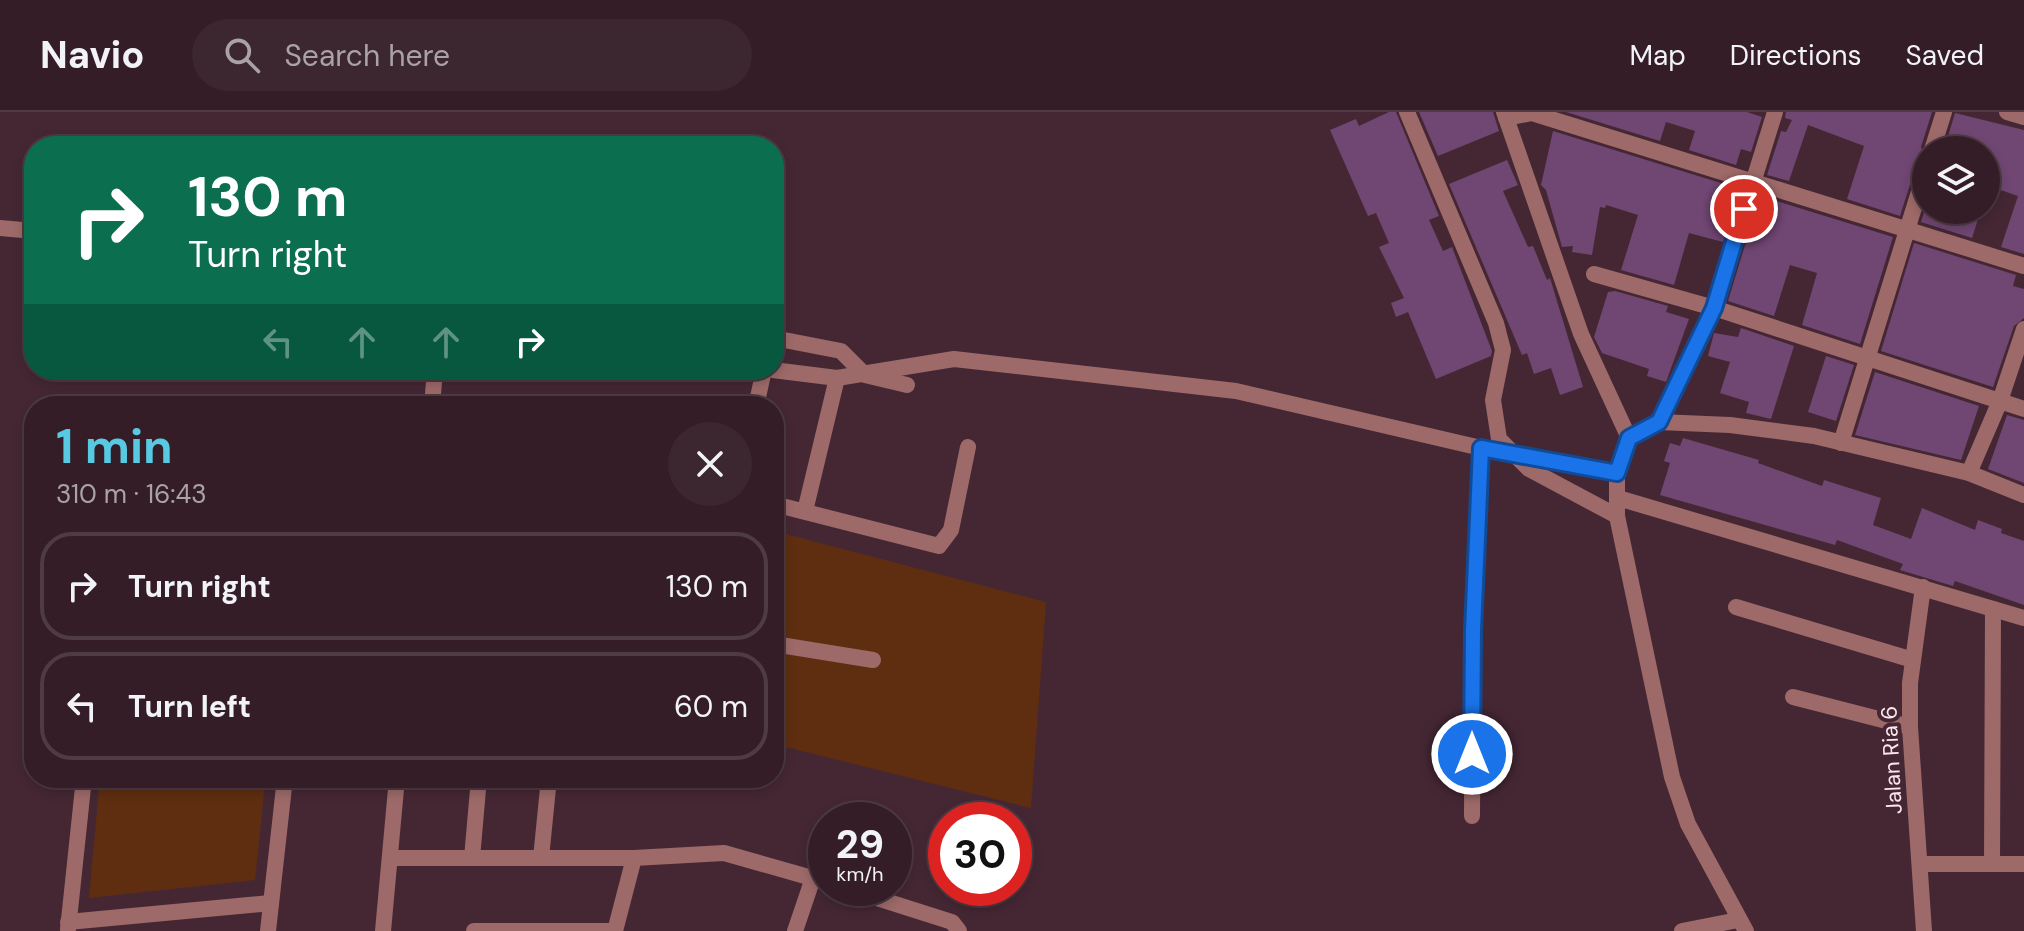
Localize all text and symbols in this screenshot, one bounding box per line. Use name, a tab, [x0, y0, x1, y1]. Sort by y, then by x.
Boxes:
search box	[192, 19, 752, 91]
text: Navio	[40, 30, 144, 80]
icon: search	[220, 33, 264, 77]
text: Search here	[284, 36, 450, 75]
text: Map	[1629, 37, 1686, 74]
text: Directions	[1730, 37, 1862, 74]
text: Saved	[1906, 37, 1984, 74]
map controls	[1912, 136, 2000, 224]
button: layers	[1912, 136, 2000, 224]
text: 130 m	[188, 160, 347, 233]
icon: right	[56, 168, 160, 272]
pin	[1710, 175, 1778, 243]
icon: arrive	[1722, 187, 1766, 231]
text: Turn right	[188, 231, 347, 278]
icon: left	[256, 320, 300, 364]
icon: ahead	[340, 320, 384, 364]
icon: ahead	[424, 320, 468, 364]
icon: right	[508, 320, 552, 364]
text: 1 min	[56, 415, 173, 478]
button: close	[668, 422, 752, 506]
text: 310 m · 16:43	[56, 477, 207, 511]
icon: right	[60, 564, 104, 608]
text: Turn right	[128, 567, 271, 606]
text: 130 m	[666, 567, 748, 606]
icon: left	[60, 684, 104, 728]
text: Turn left	[128, 687, 251, 726]
text: 60 m	[674, 687, 748, 726]
street label: Jalan Ria 6	[1874, 705, 1909, 815]
position arrow	[1430, 712, 1514, 796]
speed limit sign: 30	[928, 802, 1032, 906]
text: 29	[836, 818, 884, 870]
text: km/h	[836, 861, 884, 887]

